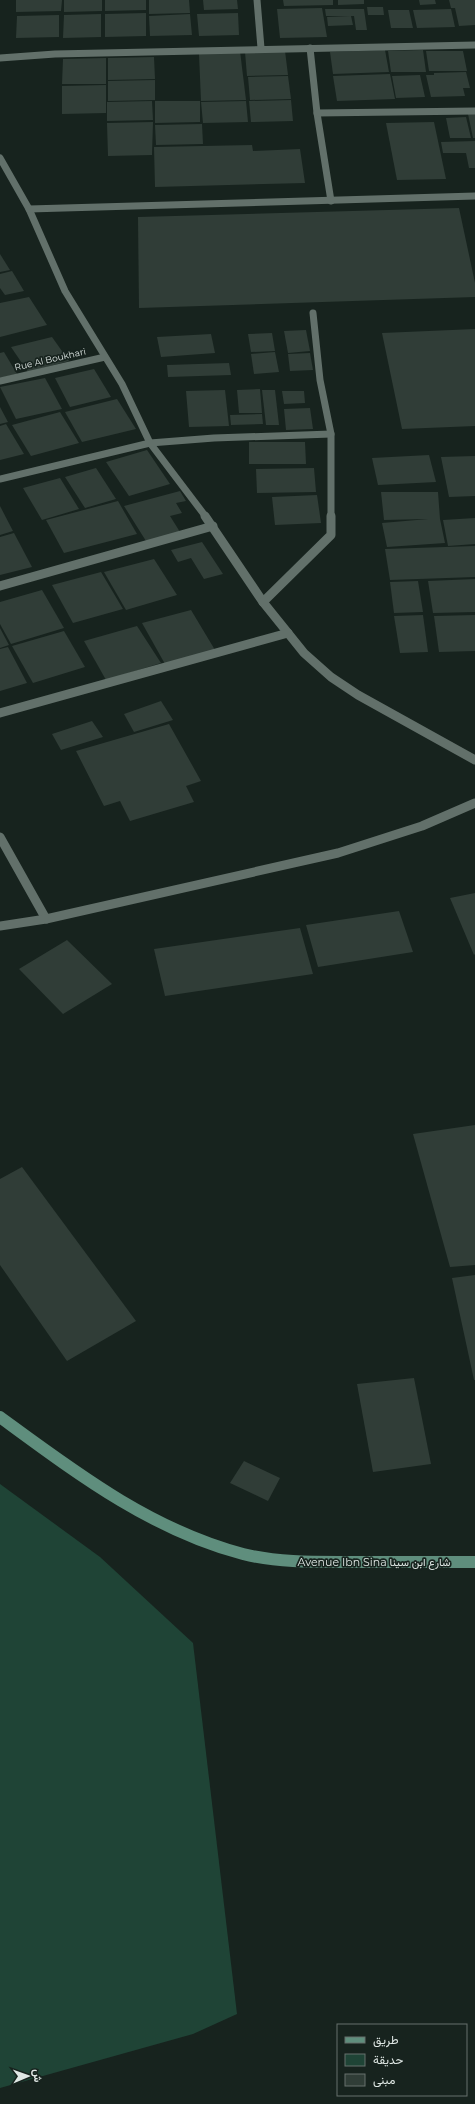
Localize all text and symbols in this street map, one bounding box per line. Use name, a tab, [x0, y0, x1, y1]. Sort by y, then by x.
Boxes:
street label: Rue Al Boukhari	[13, 345, 87, 373]
street label: Avenue Ibn Sina شارع ابن سينا	[298, 1555, 451, 1570]
legend	[337, 2024, 467, 2096]
text: طريق	[373, 2032, 399, 2048]
text: حديقة	[373, 2052, 403, 2067]
north arrow	[8, 2056, 48, 2096]
text: ش	[31, 2069, 45, 2083]
text: مبنى	[373, 2072, 395, 2088]

